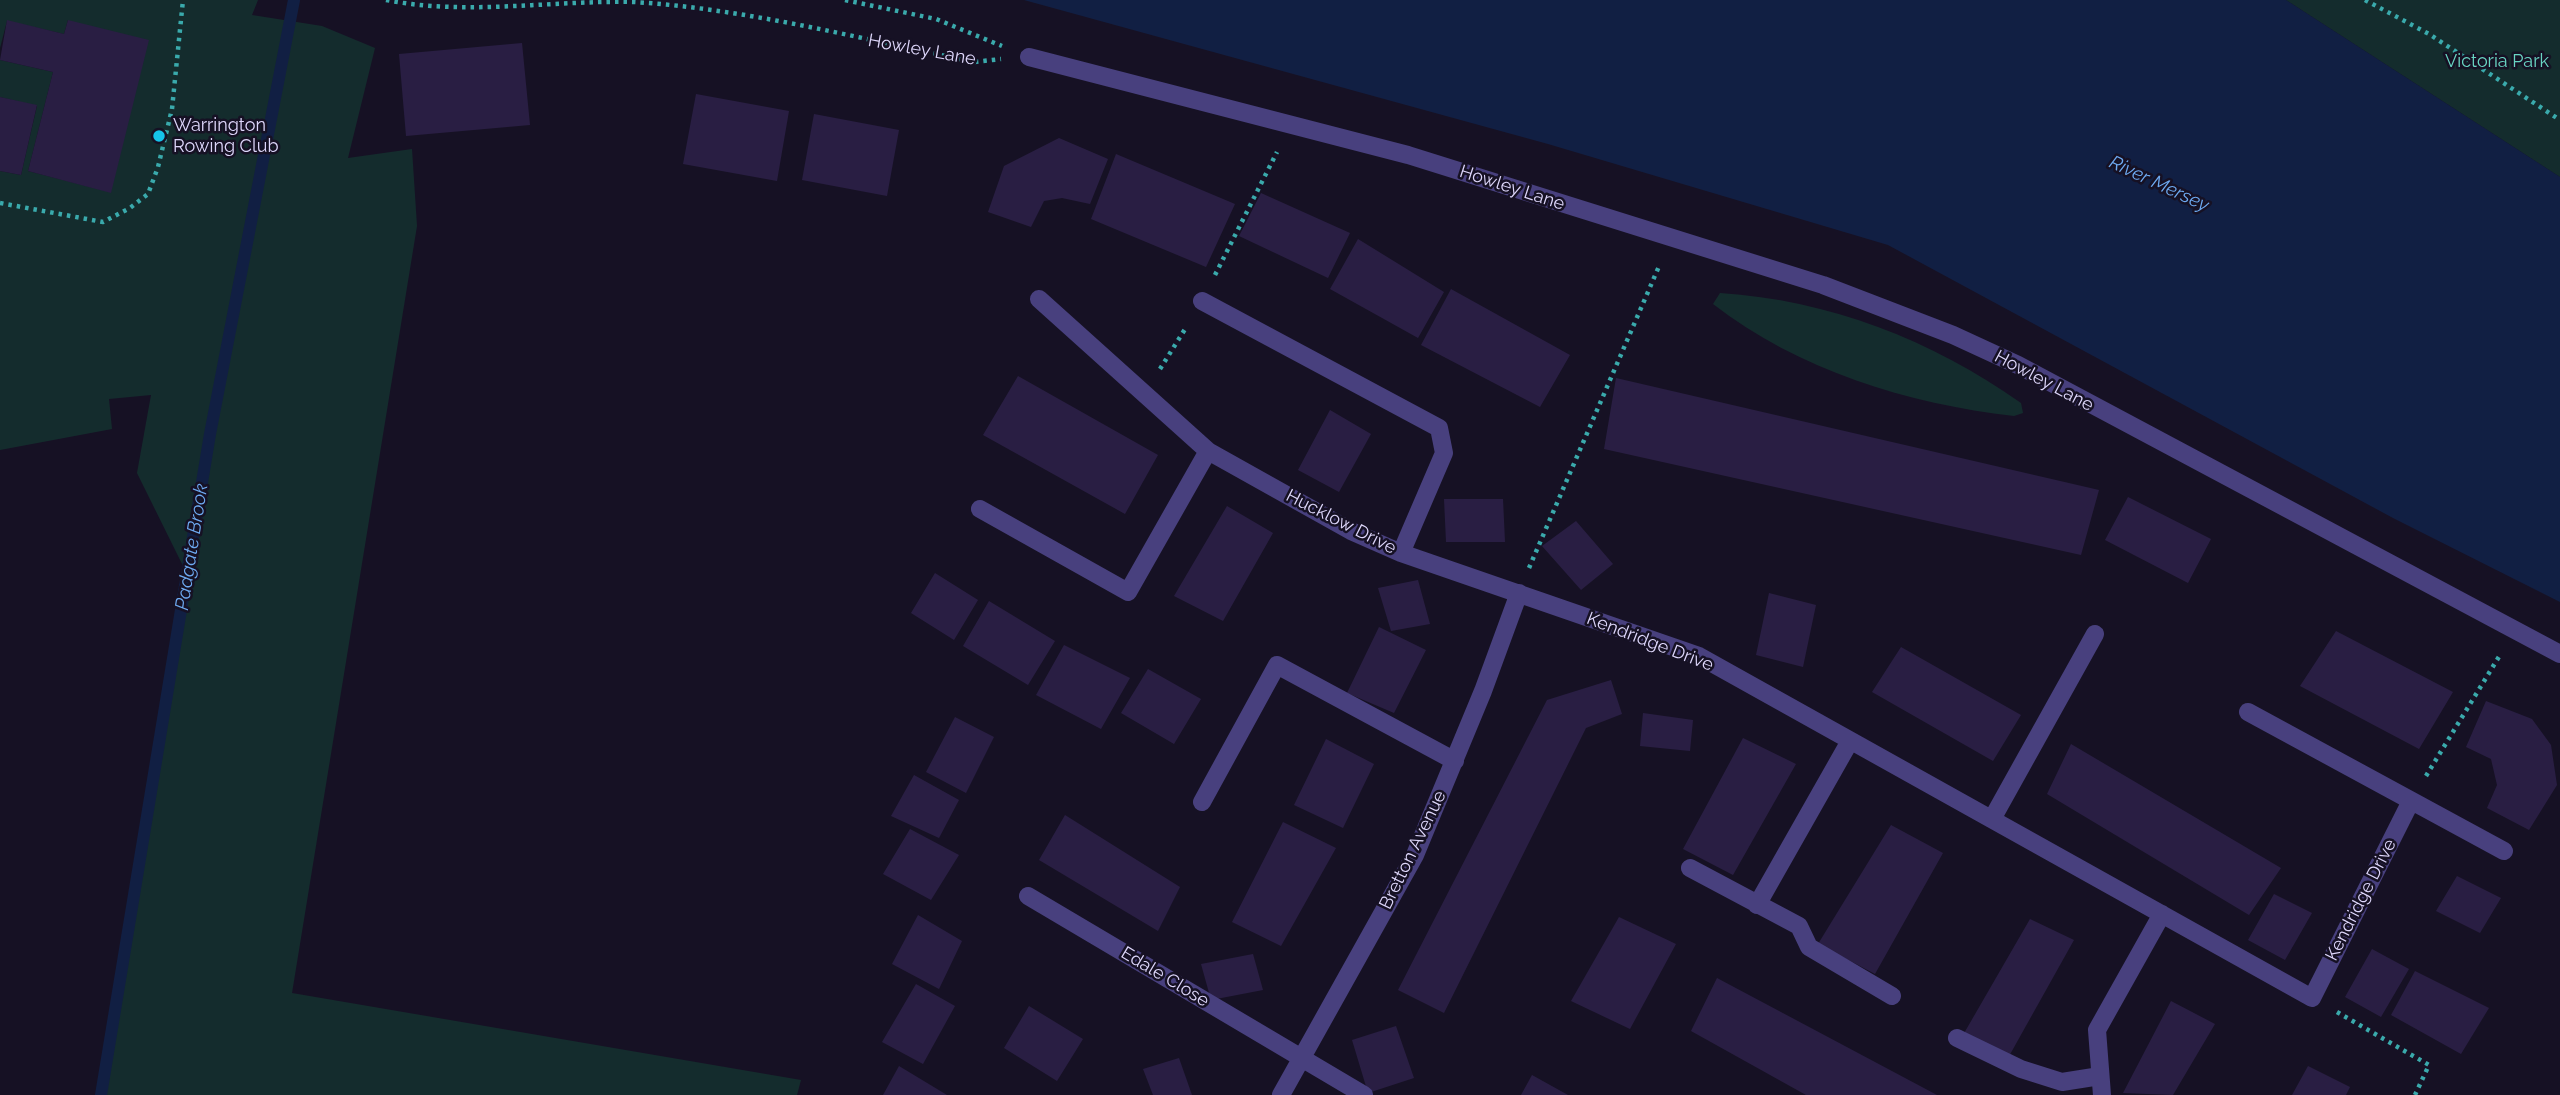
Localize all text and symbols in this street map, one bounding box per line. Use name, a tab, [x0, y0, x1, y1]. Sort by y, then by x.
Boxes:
street label: Howley Lane	[866, 30, 978, 70]
park label: Victoria Park	[2445, 51, 2549, 73]
place label: Warrington Rowing Club	[173, 115, 279, 158]
marker: Warrington Rowing Club	[151, 128, 167, 144]
water label: River Mersey	[2106, 151, 2212, 217]
street label: Howley Lane	[1457, 161, 1567, 215]
street label: Howley Lane	[1991, 346, 2097, 416]
water label: Padgate Brook	[171, 482, 213, 612]
street label: Hucklow Drive	[1282, 485, 1400, 559]
street label: Kendridge Drive	[1584, 608, 1716, 676]
street label: Bretton Avenue	[1375, 787, 1451, 913]
street label: Kendridge Drive	[2321, 835, 2401, 965]
street label: Edale Close	[1117, 942, 1213, 1012]

